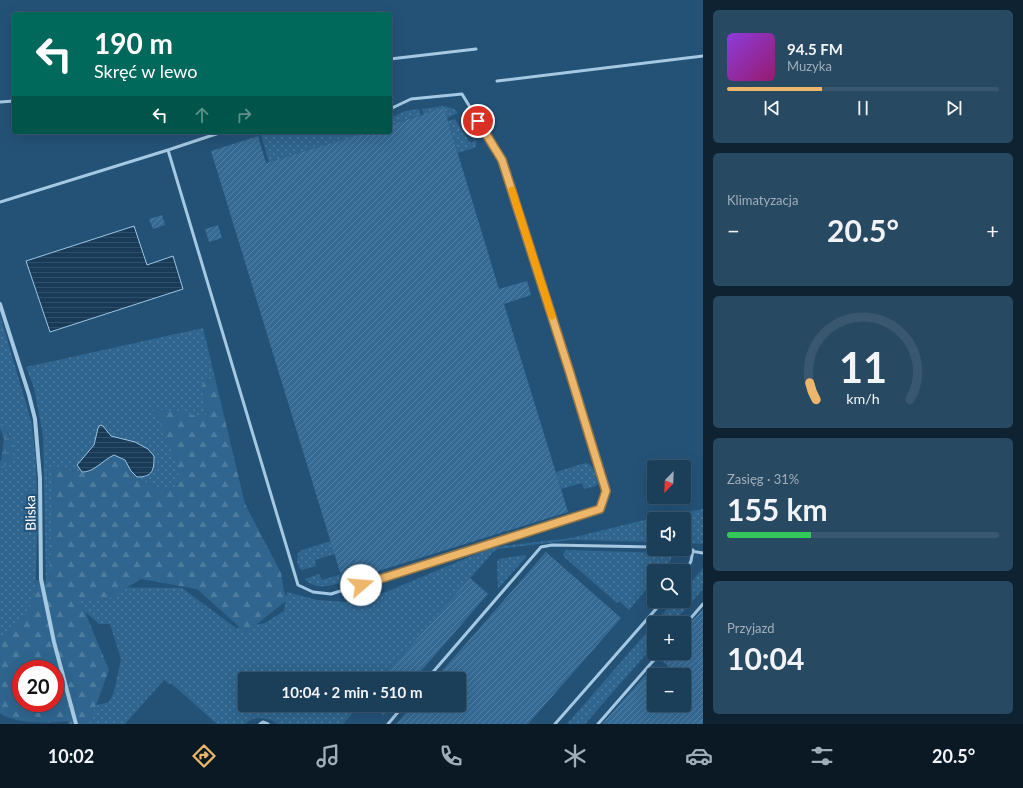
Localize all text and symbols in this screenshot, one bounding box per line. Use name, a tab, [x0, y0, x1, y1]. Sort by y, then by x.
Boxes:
text: 190 m	[94, 26, 173, 60]
icon: left	[28, 28, 80, 80]
text: 94.5 FM	[787, 40, 843, 58]
text: Muzyka	[787, 58, 832, 74]
text: Skręć w lewo	[94, 60, 198, 82]
icon: previous	[761, 97, 783, 119]
icon: pause	[852, 97, 874, 119]
icon: next	[943, 97, 965, 119]
icon: left	[149, 104, 171, 126]
icon: ahead	[191, 104, 213, 126]
icon: right	[233, 104, 255, 126]
pin	[461, 104, 495, 138]
icon: arrive	[467, 110, 489, 132]
text: Klimatyzacja	[727, 192, 798, 208]
text: 20.5°	[827, 212, 899, 248]
text: −	[727, 217, 740, 244]
text: +	[986, 217, 999, 244]
text: 11	[839, 342, 887, 392]
text: km/h	[846, 390, 880, 407]
north arrow	[647, 460, 691, 504]
map controls	[647, 460, 691, 712]
text: Zasięg · 31%	[727, 471, 799, 487]
text: 155 km	[727, 491, 828, 527]
street label: Bliska	[21, 495, 39, 531]
button: sound	[647, 512, 691, 556]
position arrow	[340, 564, 382, 606]
button: search	[647, 564, 691, 608]
button: +	[647, 616, 691, 660]
text: Przyjazd	[727, 620, 775, 636]
text: 10:04	[727, 640, 804, 676]
speed limit sign: 20	[12, 660, 64, 712]
button: −	[647, 668, 691, 712]
text: 10:04 · 2 min · 510 m	[282, 683, 422, 701]
icon: directions	[190, 742, 218, 770]
icon: music	[314, 742, 342, 770]
icon: phone	[437, 742, 465, 770]
icon: climate	[561, 742, 589, 770]
icon: car	[685, 742, 713, 770]
icon: filters	[808, 742, 836, 770]
text: 10:02	[48, 745, 94, 767]
text: 20.5°	[932, 745, 975, 767]

